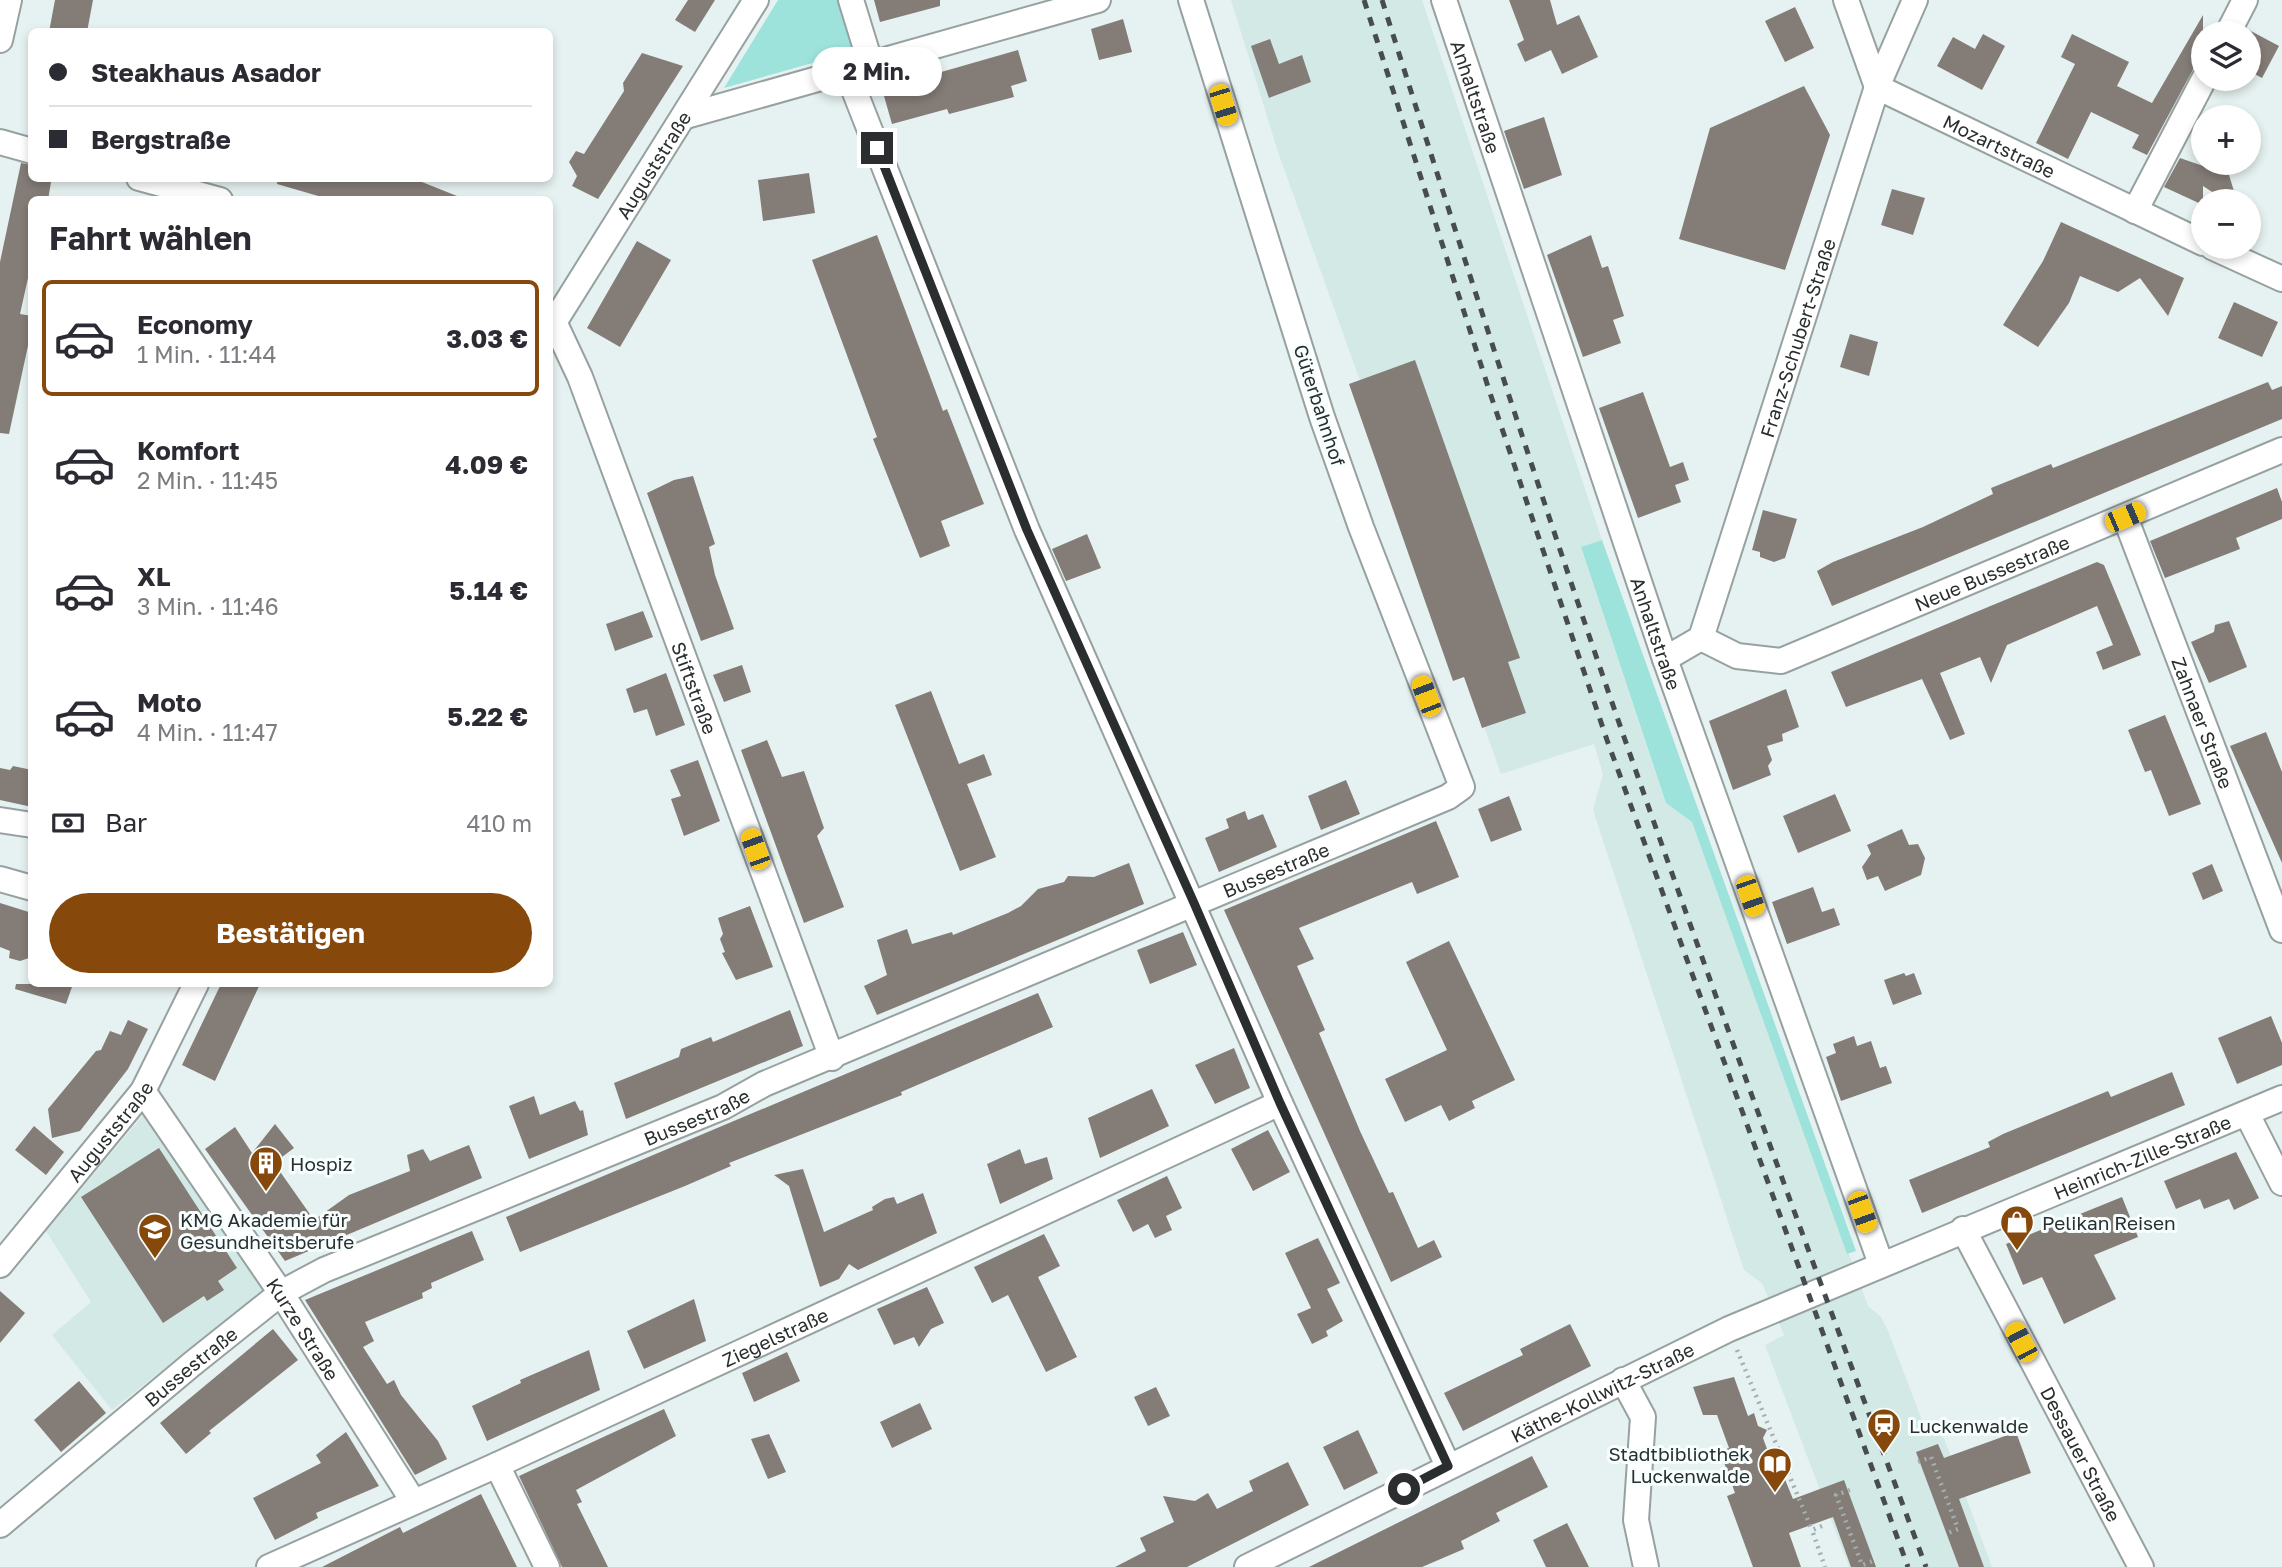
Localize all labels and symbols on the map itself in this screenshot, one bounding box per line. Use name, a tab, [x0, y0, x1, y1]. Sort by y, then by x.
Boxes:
street label: Anhaltstraße	[1447, 37, 1506, 156]
callout: 2 Min.	[812, 46, 942, 96]
car	[1207, 82, 1240, 128]
street label: Auguststraße	[611, 107, 695, 223]
street label: Mozartstraße	[1940, 109, 2059, 182]
route end	[861, 132, 893, 164]
street label: Franz-Schubert-Straße	[1754, 235, 1839, 440]
street label: Güterbahnhof	[1290, 341, 1351, 469]
car	[2102, 499, 2149, 535]
street label: Neue Bussestraße	[1911, 530, 2072, 615]
street label: Anhaltstraße	[1627, 574, 1687, 693]
street label: Stiftstraße	[667, 638, 723, 737]
street label: Zahnaer Straße	[2168, 654, 2239, 792]
car	[1409, 673, 1444, 719]
car	[738, 826, 773, 872]
street label: Bussestraße	[1219, 837, 1332, 902]
car	[1734, 873, 1767, 919]
street label: Auguststraße	[62, 1078, 157, 1186]
street label: Bussestraße	[640, 1083, 753, 1150]
street label: Heinrich-Zille-Straße	[2050, 1109, 2234, 1204]
building icon: Hospiz	[247, 1144, 285, 1193]
place label: Hospiz	[290, 1152, 352, 1175]
car	[1845, 1189, 1880, 1235]
shop icon: Pelikan Reisen	[1998, 1203, 2036, 1252]
place label: KMG Akademie für Gesundheitsberufe	[180, 1208, 354, 1253]
school or university icon: KMG Akademie für Gesundheitsberufe	[136, 1211, 174, 1260]
place label: Pelikan Reisen	[2042, 1211, 2176, 1234]
street label: Kurze Straße	[262, 1273, 345, 1384]
street label: Ziegelstraße	[718, 1302, 832, 1371]
car	[2002, 1319, 2041, 1365]
street label: Bussestraße	[139, 1321, 241, 1411]
street label: Käthe-Kollwitz-Straße	[1507, 1337, 1698, 1447]
street label: Dessauer Straße	[2036, 1382, 2126, 1525]
station icon: Luckenwalde	[1865, 1406, 1903, 1455]
place label: Luckenwalde	[1909, 1414, 2029, 1437]
place label: Stadtbibliothek Luckenwalde	[1609, 1442, 1750, 1487]
library icon: Stadtbibliothek Luckenwalde	[1756, 1445, 1794, 1494]
route start	[1388, 1473, 1420, 1505]

